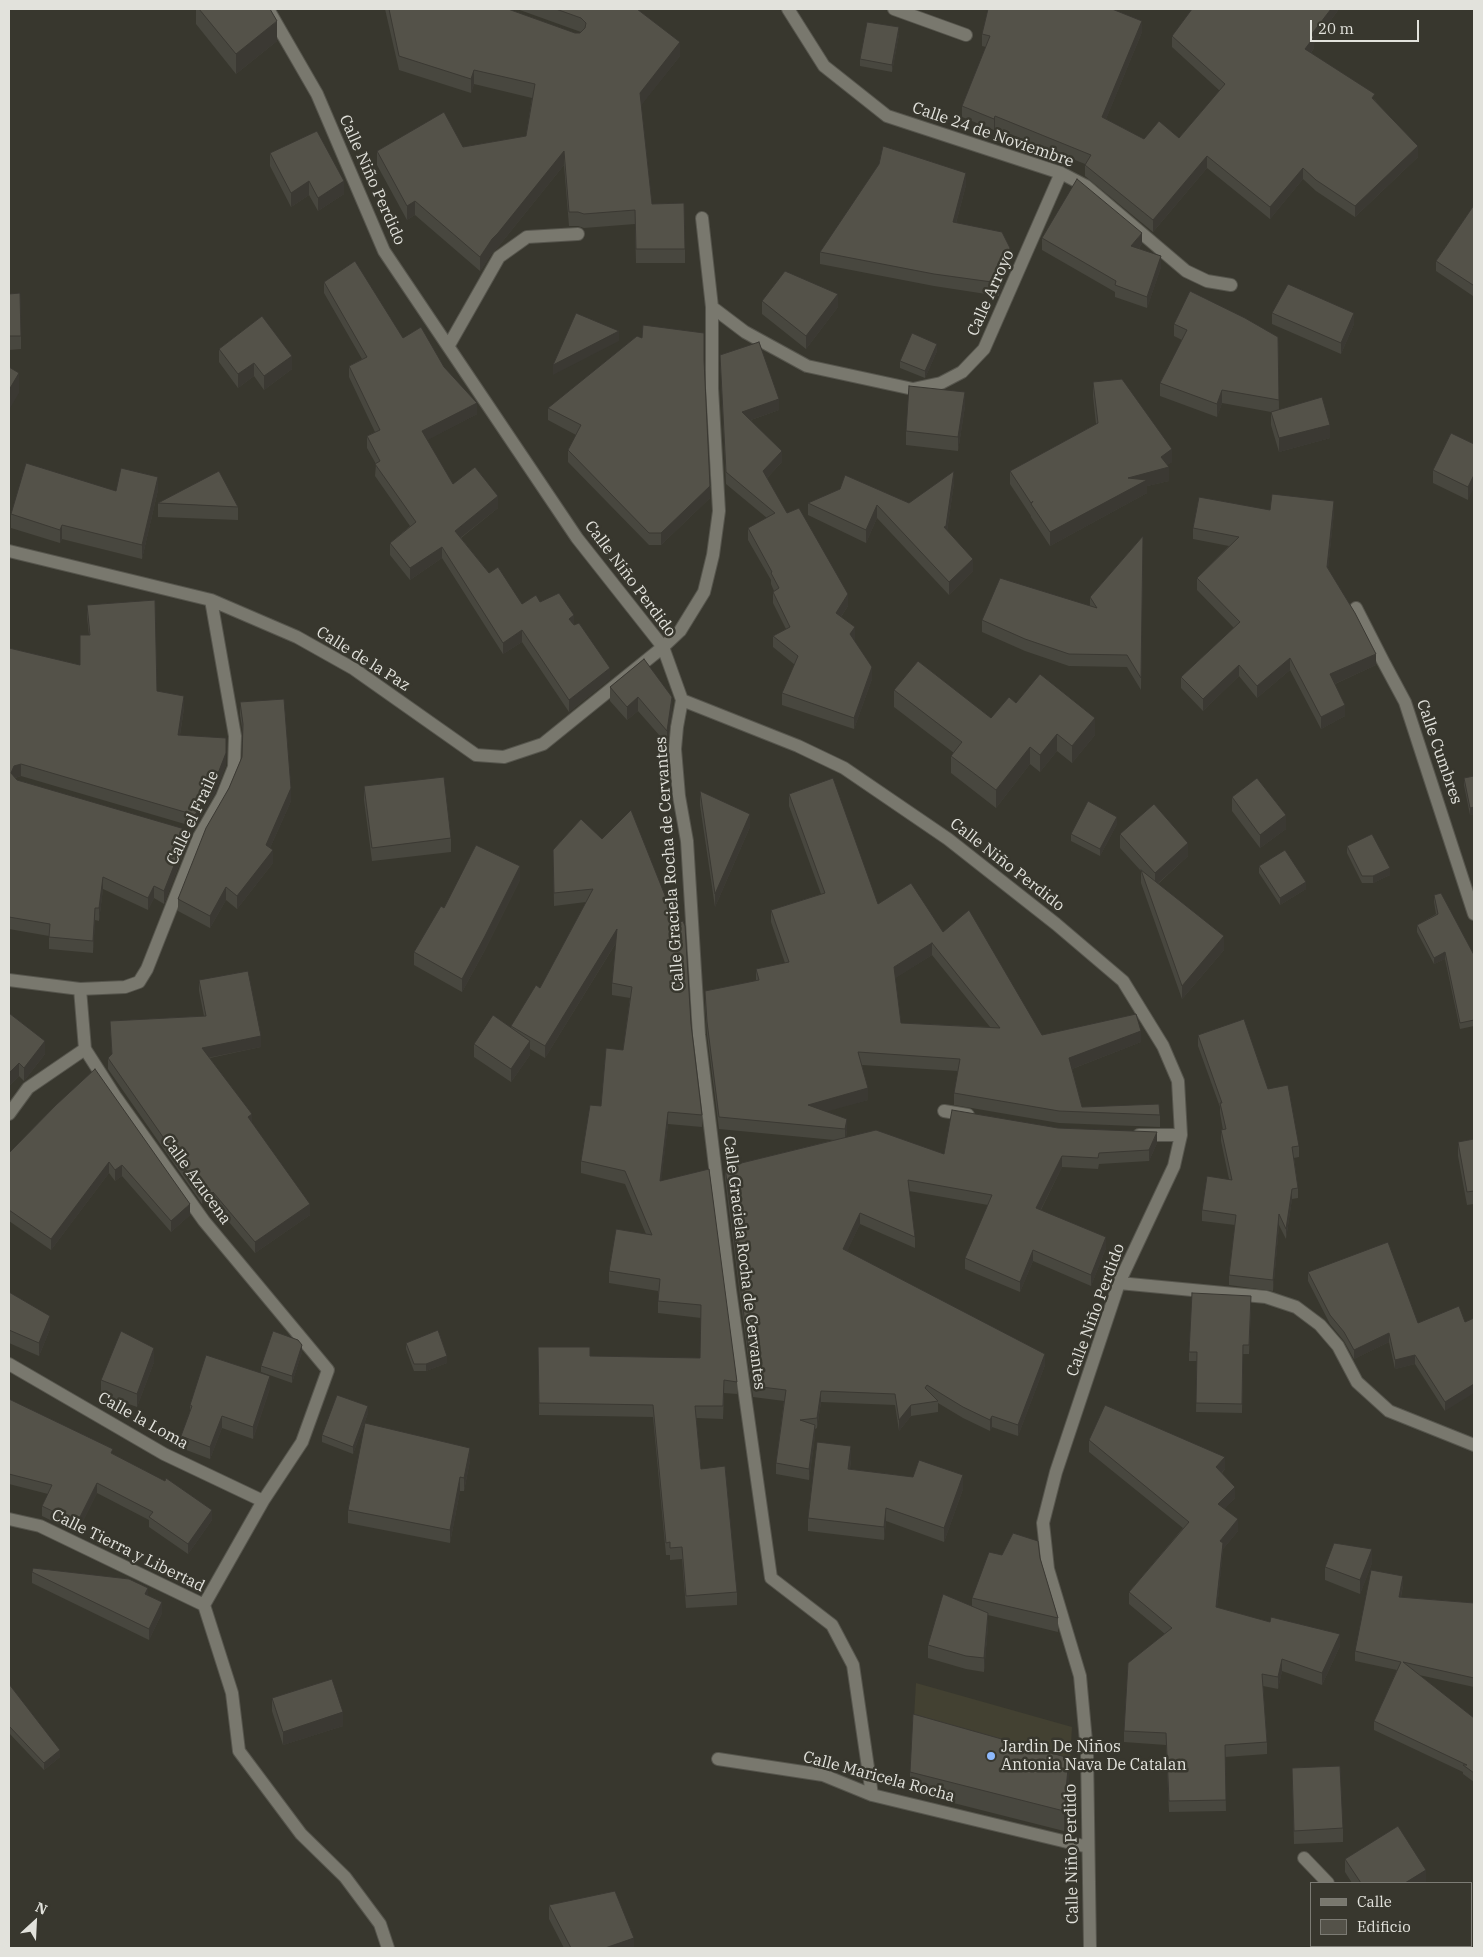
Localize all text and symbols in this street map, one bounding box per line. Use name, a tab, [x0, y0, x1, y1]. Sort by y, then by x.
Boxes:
scale bar	[1313, 10, 1422, 42]
text: 20 m	[1318, 19, 1354, 38]
street label: Calle 24 de Noviembre	[910, 98, 1076, 172]
street label: Calle Niño Perdido	[335, 112, 409, 248]
street label: Calle Arroyo	[963, 247, 1019, 339]
street label: Calle Niño Perdido	[580, 517, 680, 641]
street label: Calle de la Paz	[313, 623, 413, 695]
street label: Calle Cumbres	[1412, 697, 1466, 807]
street label: Calle Graciela Rocha de Cervantes	[652, 736, 688, 992]
street label: Calle el Fraile	[163, 768, 223, 868]
street label: Calle Niño Perdido	[946, 814, 1068, 916]
street label: Calle Azucena	[157, 1132, 235, 1228]
street label: Calle Graciela Rocha de Cervantes	[719, 1135, 769, 1391]
street label: Calle Niño Perdido	[1063, 1241, 1129, 1379]
street label: Calle la Loma	[94, 1388, 192, 1454]
street label: Calle Tierra y Libertad	[48, 1506, 208, 1596]
place label: Jardin De Niños Antonia Nava De Catalan	[1001, 1737, 1187, 1775]
street label: Calle Maricela Rocha	[801, 1748, 957, 1806]
marker: Jardin De Niños Antonia Nava De Catalan	[985, 1750, 997, 1762]
street label: Calle Niño Perdido	[1061, 1784, 1083, 1924]
legend	[1310, 1882, 1473, 1947]
text: Calle	[1357, 1892, 1392, 1911]
north arrow	[10, 1897, 60, 1947]
text: N	[33, 1898, 50, 1919]
text: Edificio	[1357, 1917, 1411, 1936]

